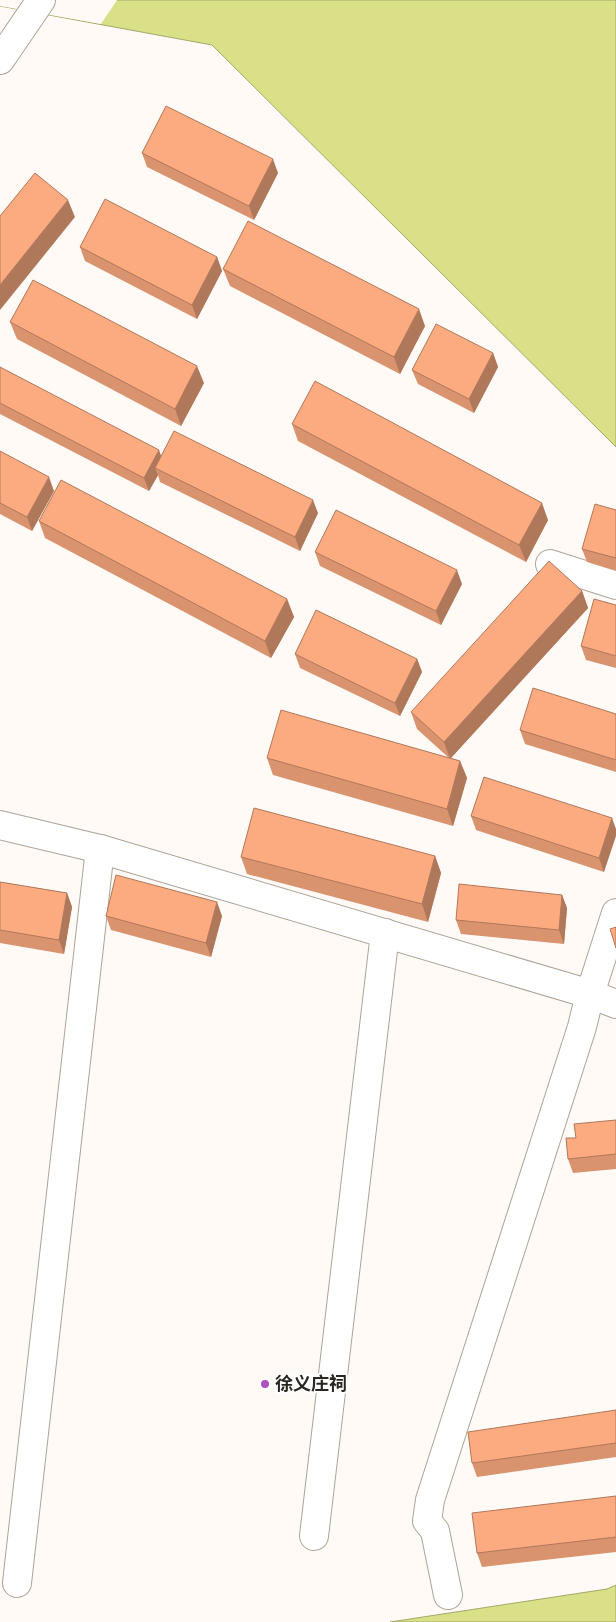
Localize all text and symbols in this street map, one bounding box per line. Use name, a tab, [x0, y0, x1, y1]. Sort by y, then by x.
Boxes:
place label: 徐义庄祠	[275, 1373, 347, 1395]
marker: 徐义庄祠	[259, 1378, 271, 1390]

